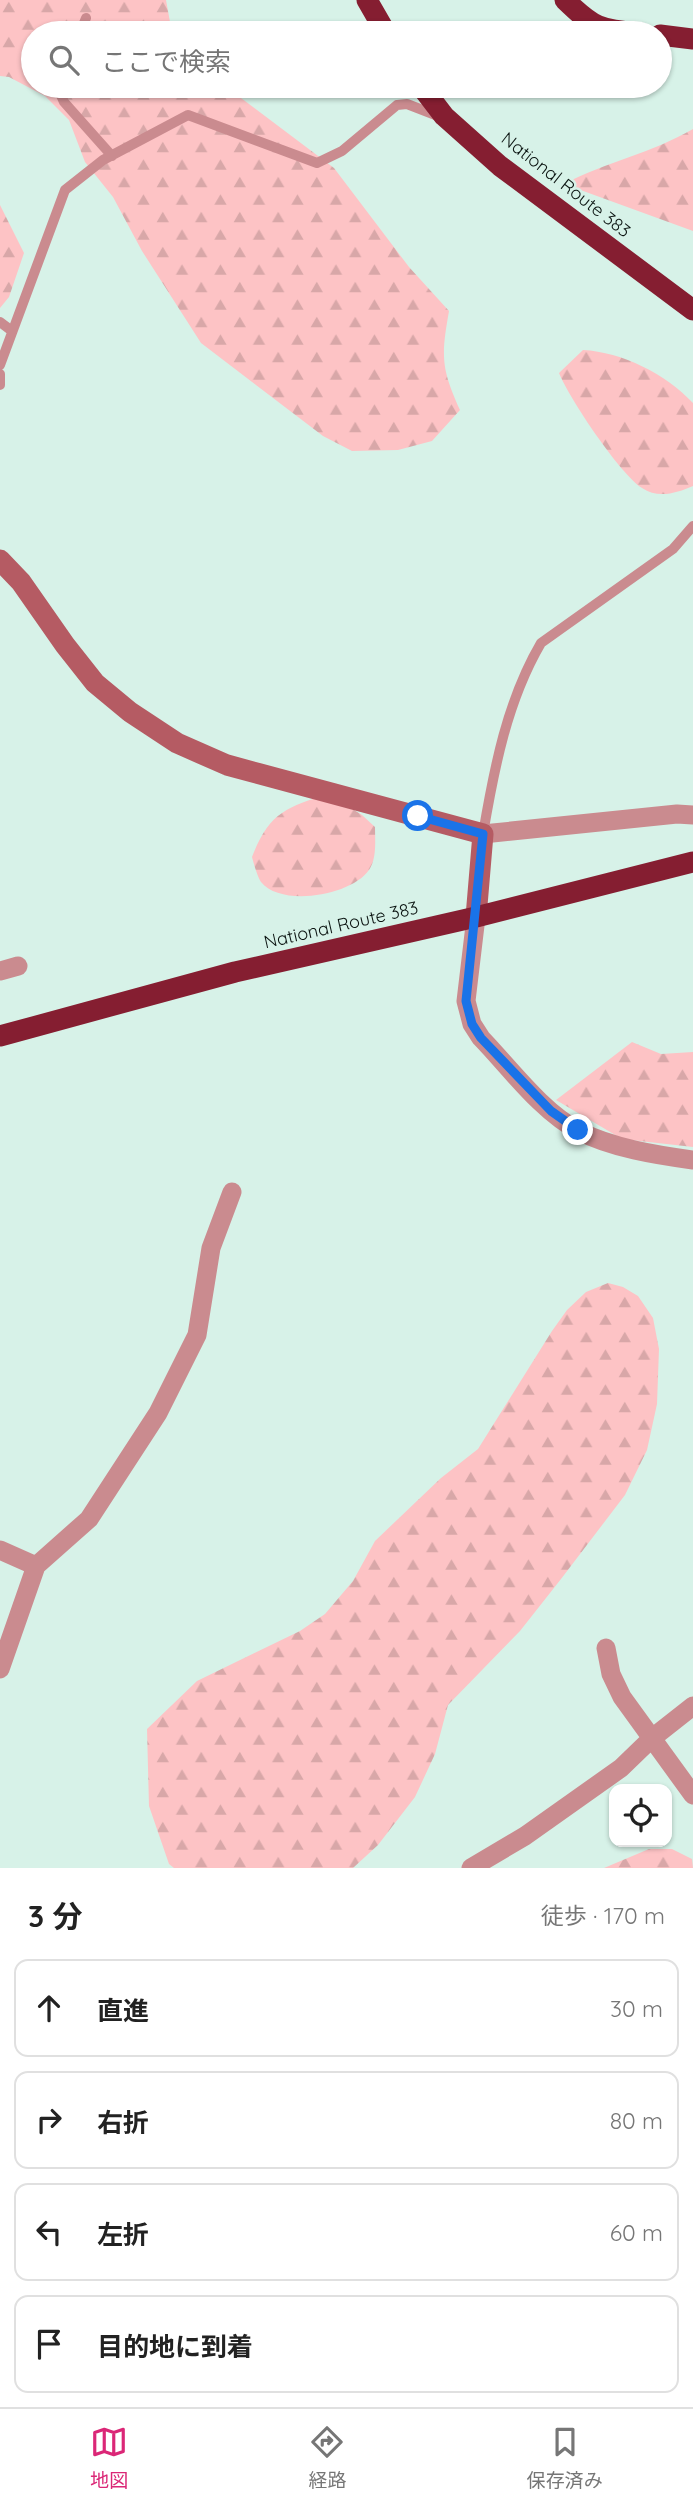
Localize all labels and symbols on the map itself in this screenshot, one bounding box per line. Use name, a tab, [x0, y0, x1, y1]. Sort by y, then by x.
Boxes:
street label: National Route 383	[497, 127, 636, 242]
route start	[402, 800, 433, 831]
street label: National Route 383	[261, 896, 420, 953]
route end	[562, 1114, 593, 1145]

